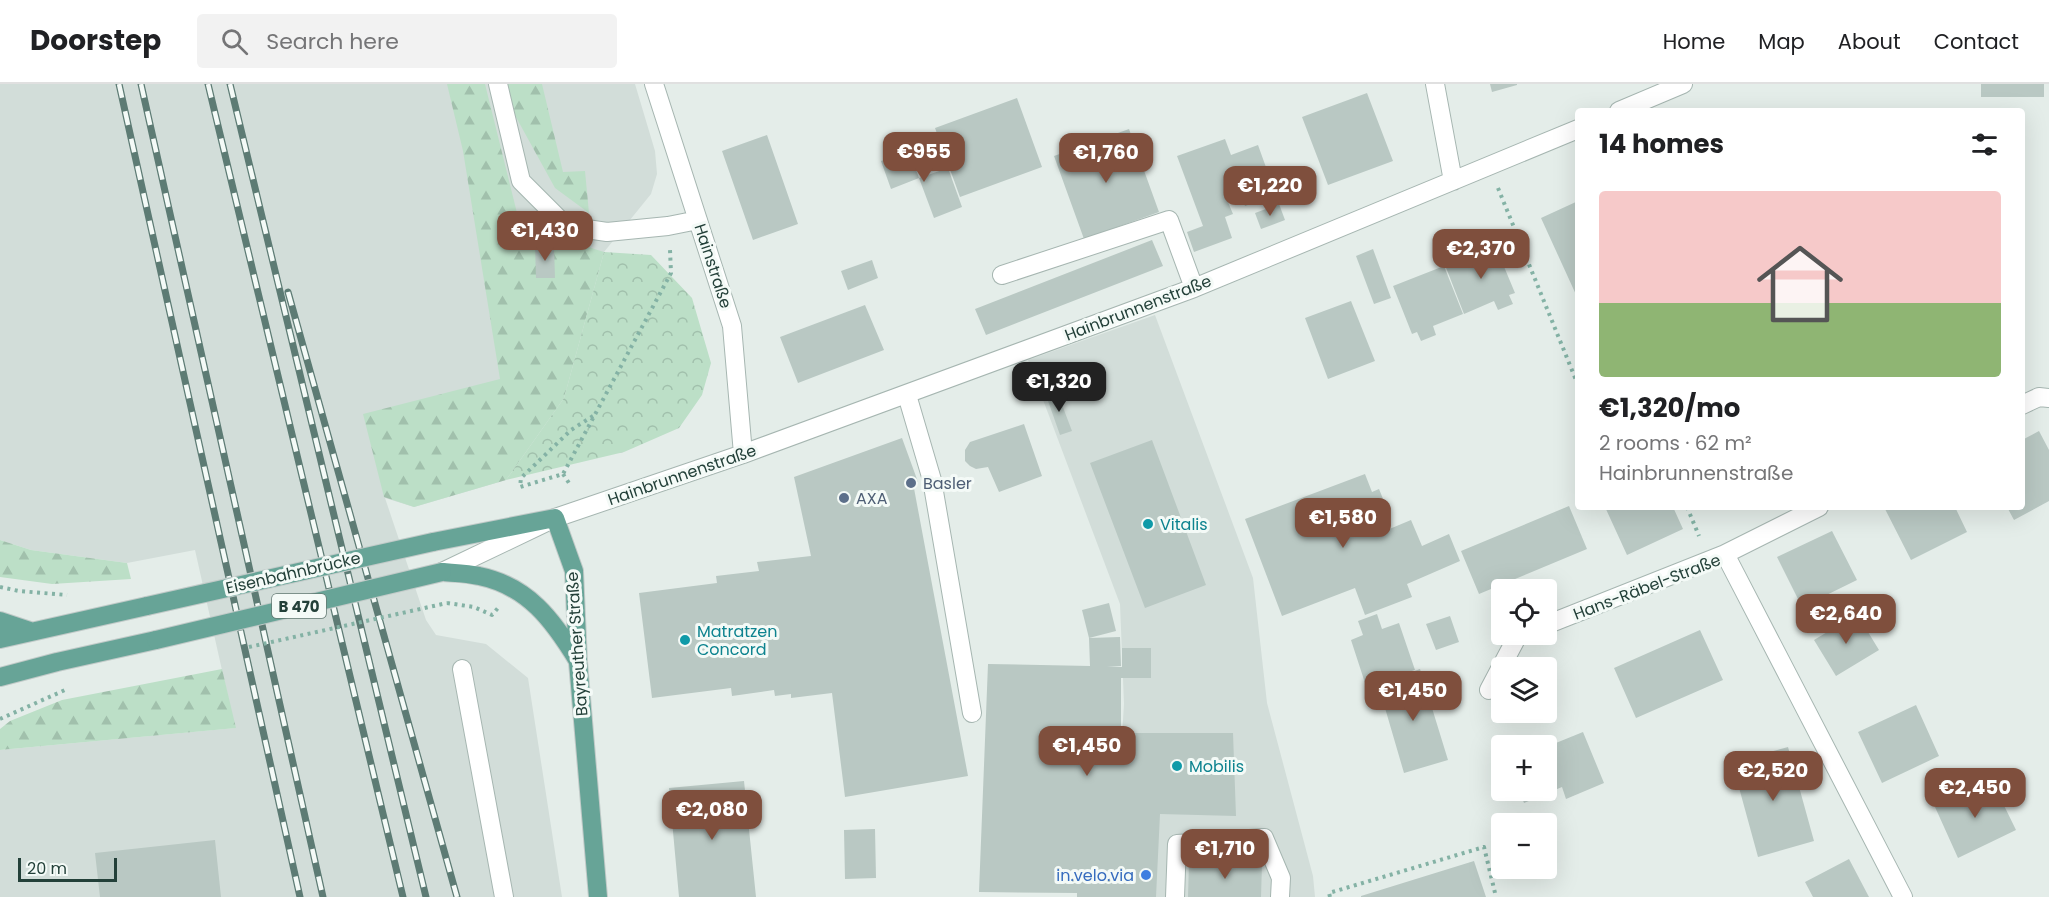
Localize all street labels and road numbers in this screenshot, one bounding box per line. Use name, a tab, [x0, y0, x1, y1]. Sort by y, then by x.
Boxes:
street label: Hainstraße	[688, 221, 738, 311]
street label: Hainbrunnenstraße	[1061, 269, 1215, 347]
street label: Hainbrunnenstraße	[605, 439, 759, 511]
street label: Eisenbahnbrücke	[223, 546, 363, 600]
street label: Hans-Räbel-Straße	[1570, 548, 1724, 626]
street label: Bayreuther Straße	[560, 571, 594, 717]
road number: B 470	[272, 594, 326, 618]

